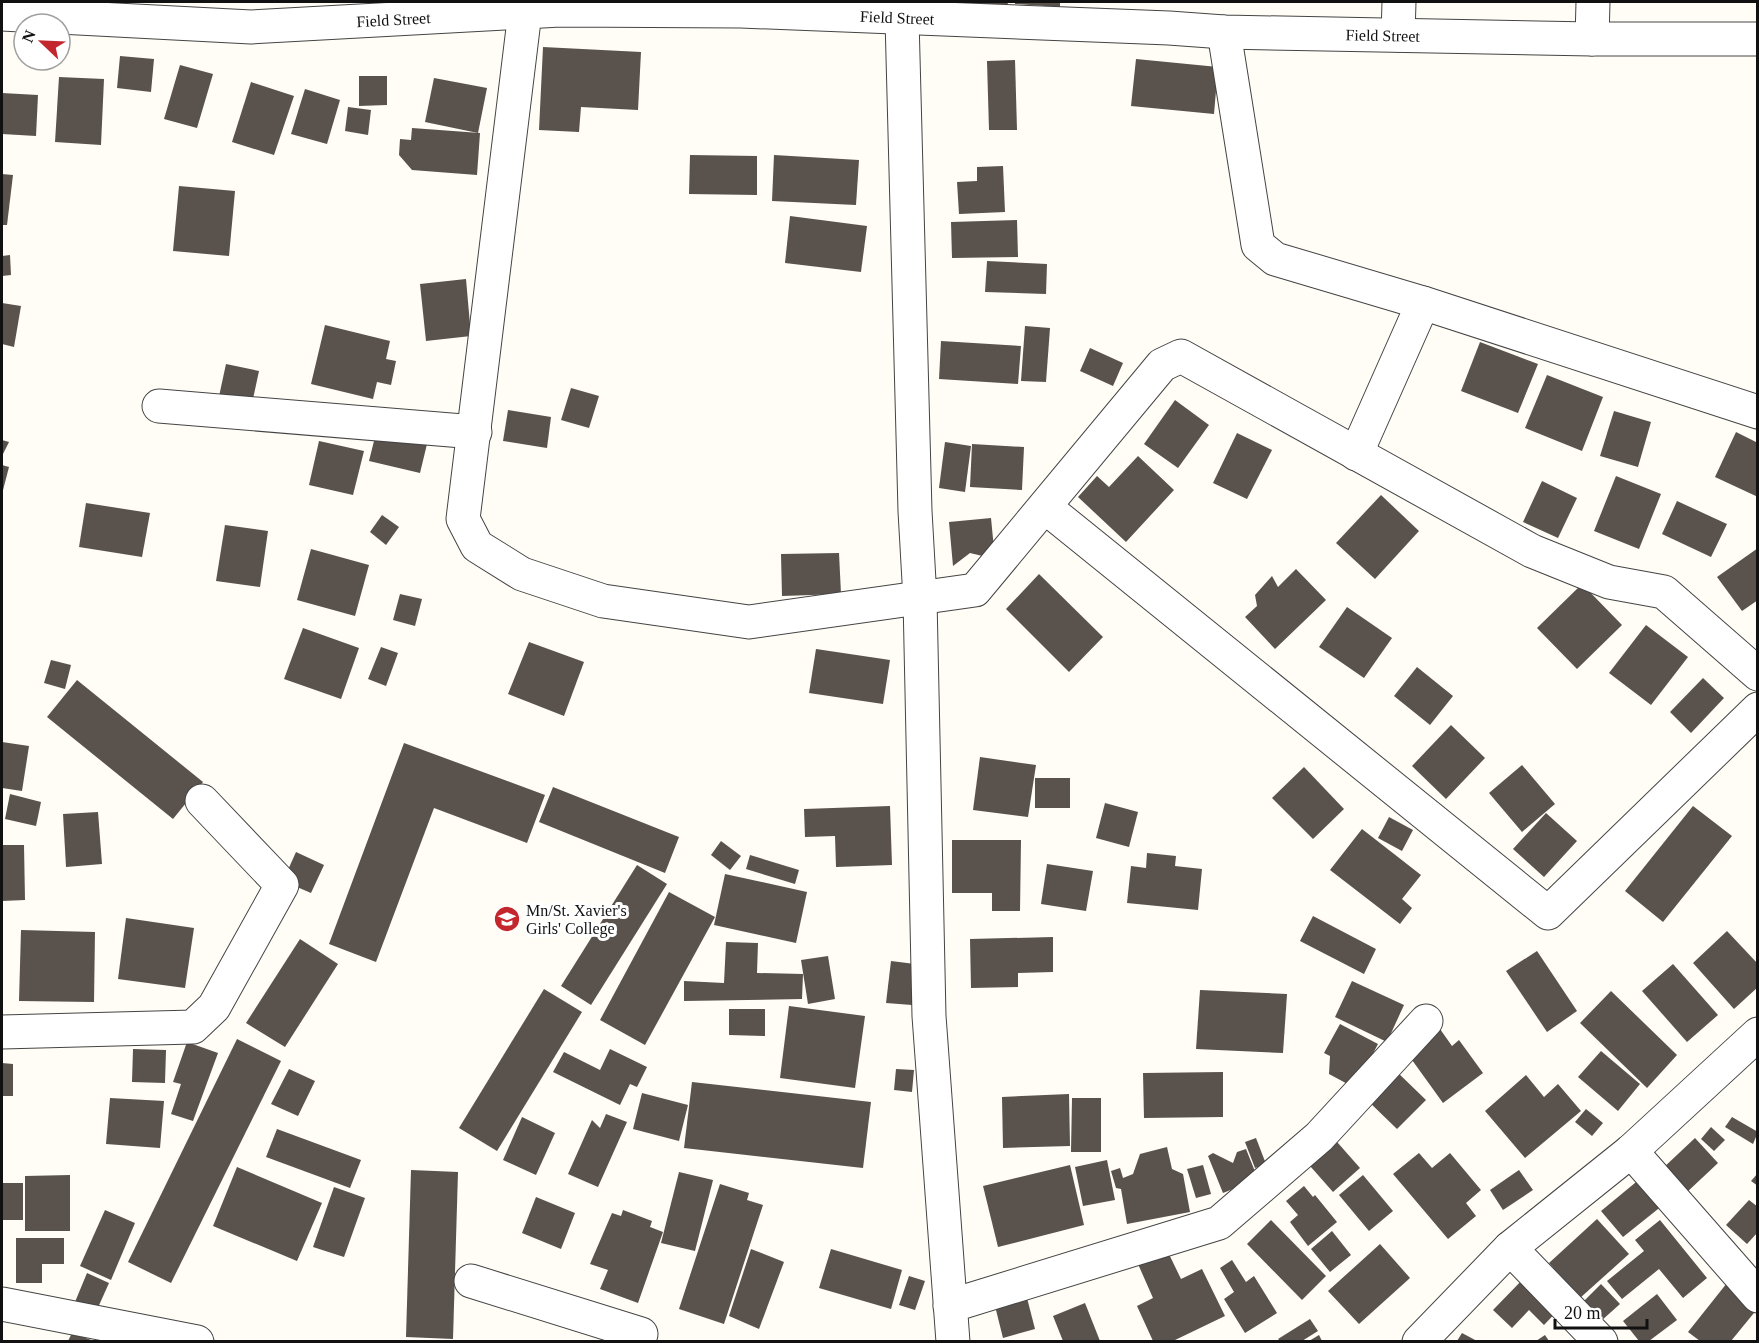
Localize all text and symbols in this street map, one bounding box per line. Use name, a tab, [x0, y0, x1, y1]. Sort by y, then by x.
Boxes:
street label: Field Street	[860, 7, 935, 27]
street label: Field Street	[356, 9, 432, 30]
north arrow	[12, 12, 72, 72]
street label: Field Street	[1345, 26, 1421, 44]
text: N	[19, 27, 39, 45]
place label: Mn/St. Xavier's Girls' College	[526, 902, 627, 938]
school or university icon: Mn/St. Xavier's Girls' College	[492, 904, 522, 934]
scale bar	[1555, 1292, 1646, 1330]
text: 20 m	[1564, 1303, 1601, 1323]

